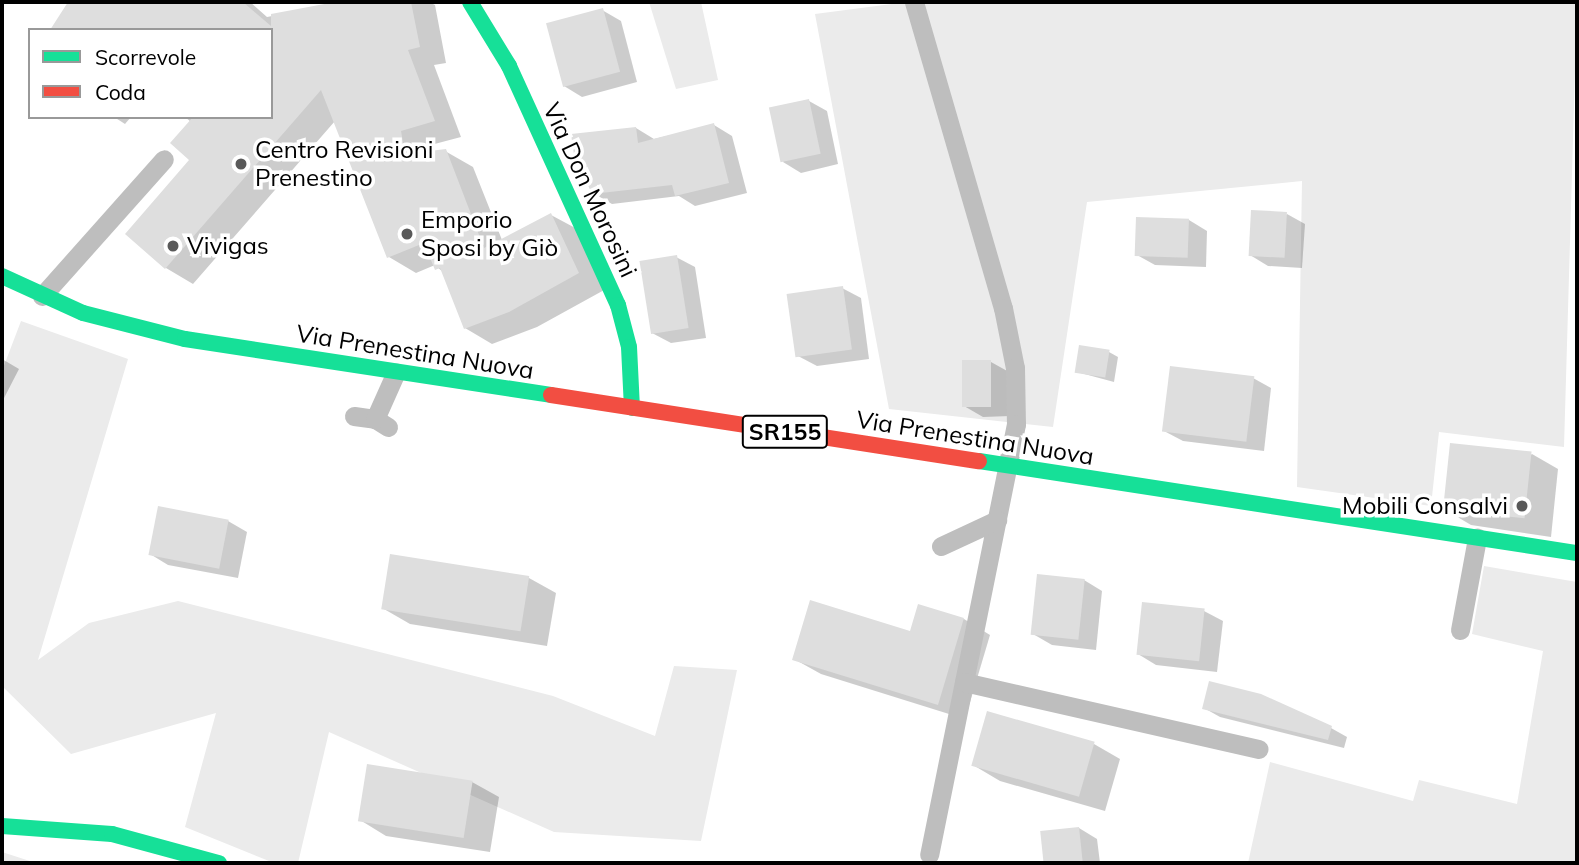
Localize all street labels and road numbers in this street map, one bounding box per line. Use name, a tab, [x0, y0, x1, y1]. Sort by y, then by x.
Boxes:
street label: Via Don Morosini	[537, 98, 643, 282]
street label: Via Prenestina Nuova	[294, 319, 536, 385]
street label: Via Prenestina Nuova	[854, 405, 1096, 471]
road number: SR155	[741, 412, 829, 452]

